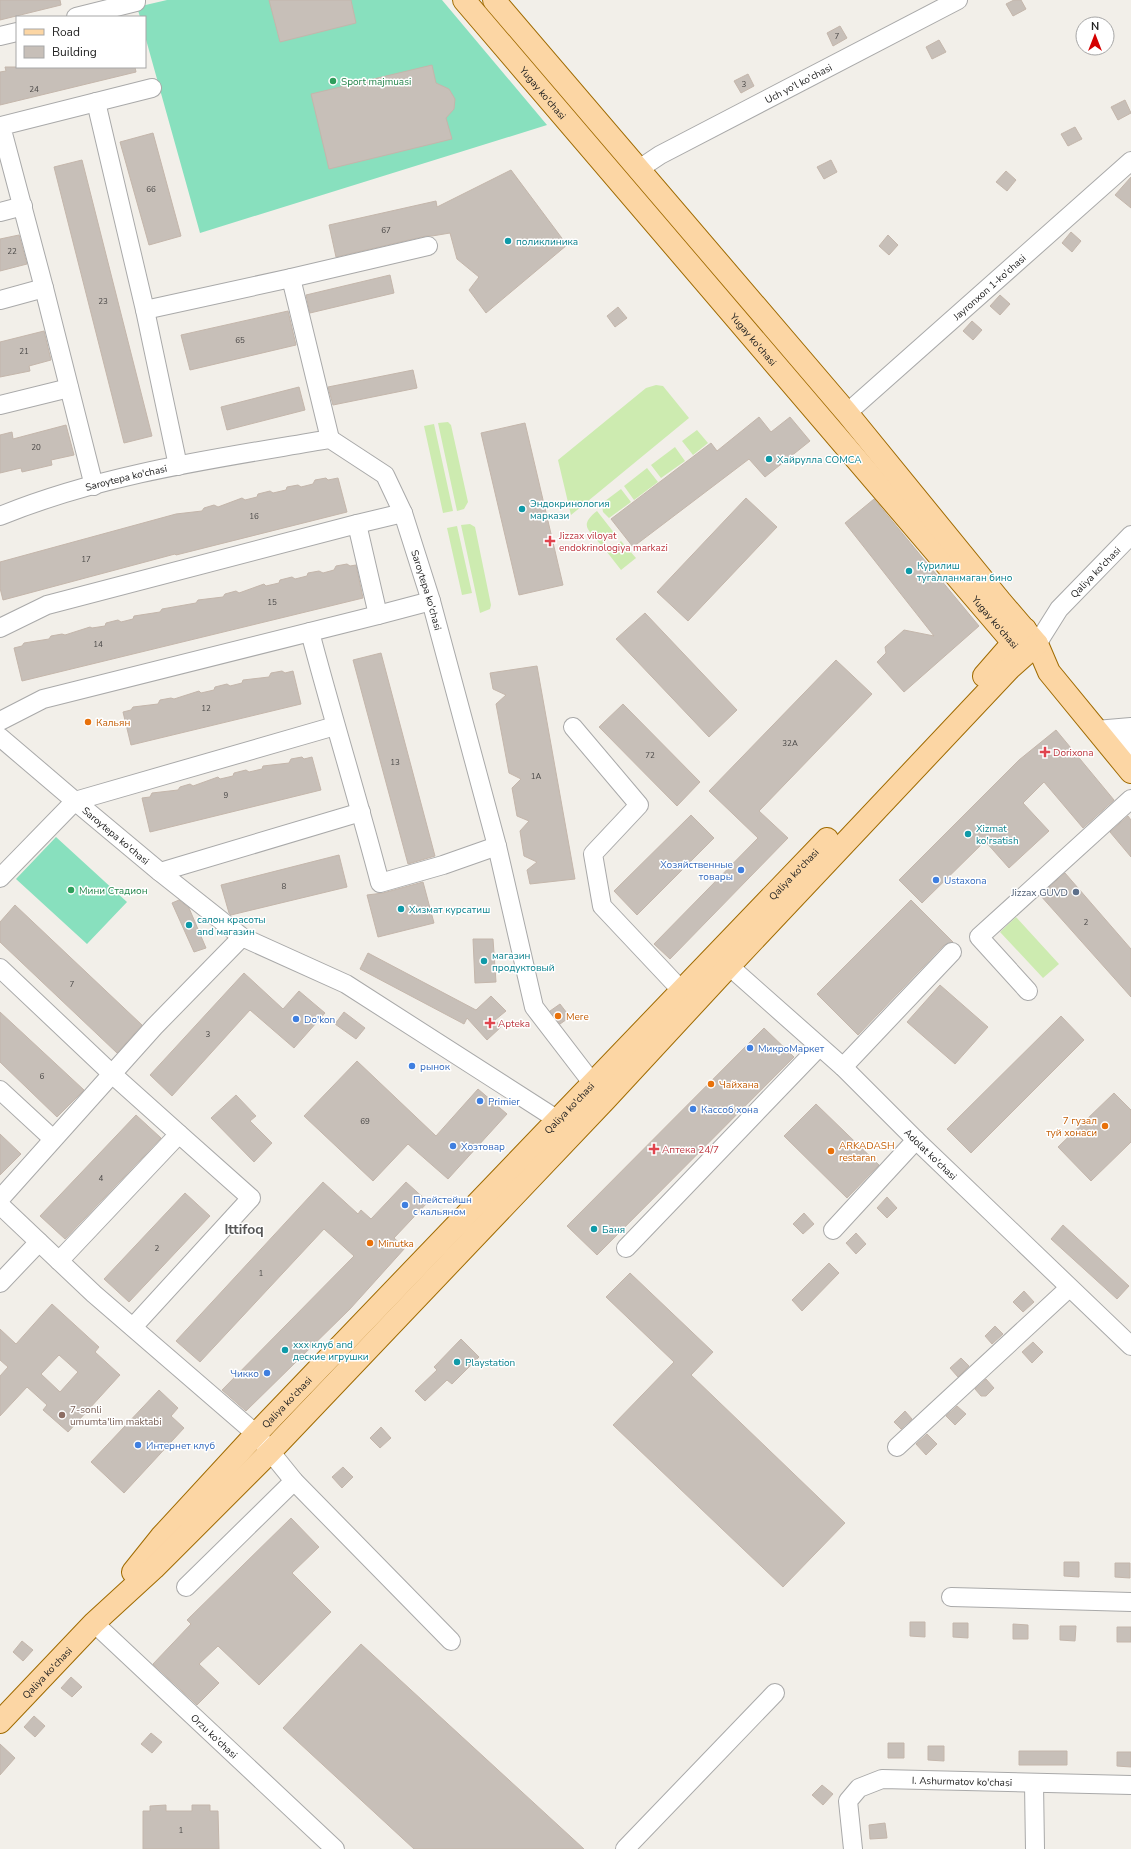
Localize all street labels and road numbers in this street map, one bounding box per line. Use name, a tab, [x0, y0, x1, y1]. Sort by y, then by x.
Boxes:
street label: Uch yo'l ko'chasi	[763, 61, 835, 107]
street label: Yugay ko'chasi	[515, 63, 569, 123]
street label: Jayronxon 1-ko'chasi	[950, 252, 1029, 324]
street label: Yugay ko'chasi	[726, 310, 779, 369]
street label: Saroytepa ko'chasi	[84, 462, 168, 495]
street label: Qaliya ko'chasi	[1067, 544, 1124, 601]
street label: Saroytepa ko'chasi	[407, 548, 445, 632]
street label: Yugay ko'chasi	[968, 592, 1021, 652]
street label: Saroytepa ko'chasi	[79, 804, 152, 868]
street label: Qaliya ko'chasi	[766, 846, 822, 904]
street label: Qaliya ko'chasi	[542, 1080, 598, 1137]
street label: Adolat ko'chasi	[901, 1126, 960, 1184]
street label: Qaliya ko'chasi	[259, 1374, 315, 1432]
street label: Qaliya ko'chasi	[20, 1644, 76, 1702]
street label: Orzu ko'chasi	[187, 1711, 240, 1762]
street label: I. Ashurmatov ko'chasi	[912, 1774, 1012, 1790]

